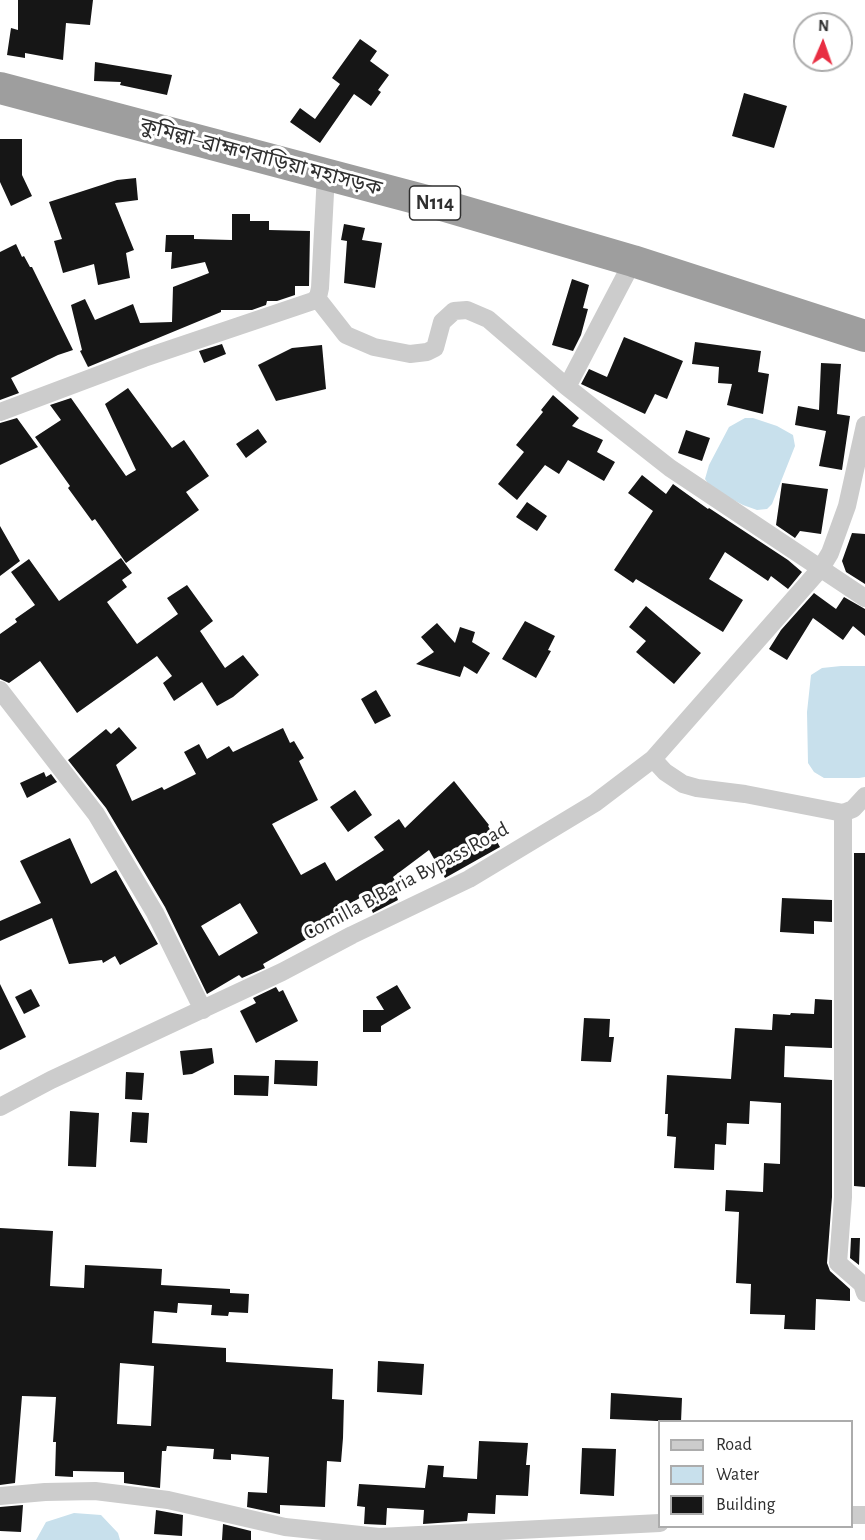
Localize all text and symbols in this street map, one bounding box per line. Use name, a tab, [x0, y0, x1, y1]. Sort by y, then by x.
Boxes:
north arrow	[793, 12, 853, 72]
text: N	[818, 18, 829, 34]
street label: কুমিল্লা–ব্রাহ্মণবাড়িয়া মহাসড়ক	[137, 113, 385, 201]
road number: N114	[410, 186, 460, 220]
street label: Comilla B.Baria Bypass Road	[299, 816, 513, 946]
legend	[658, 1420, 853, 1528]
text: Road	[716, 1436, 752, 1454]
text: Water	[716, 1466, 759, 1484]
text: Building	[716, 1496, 775, 1514]

